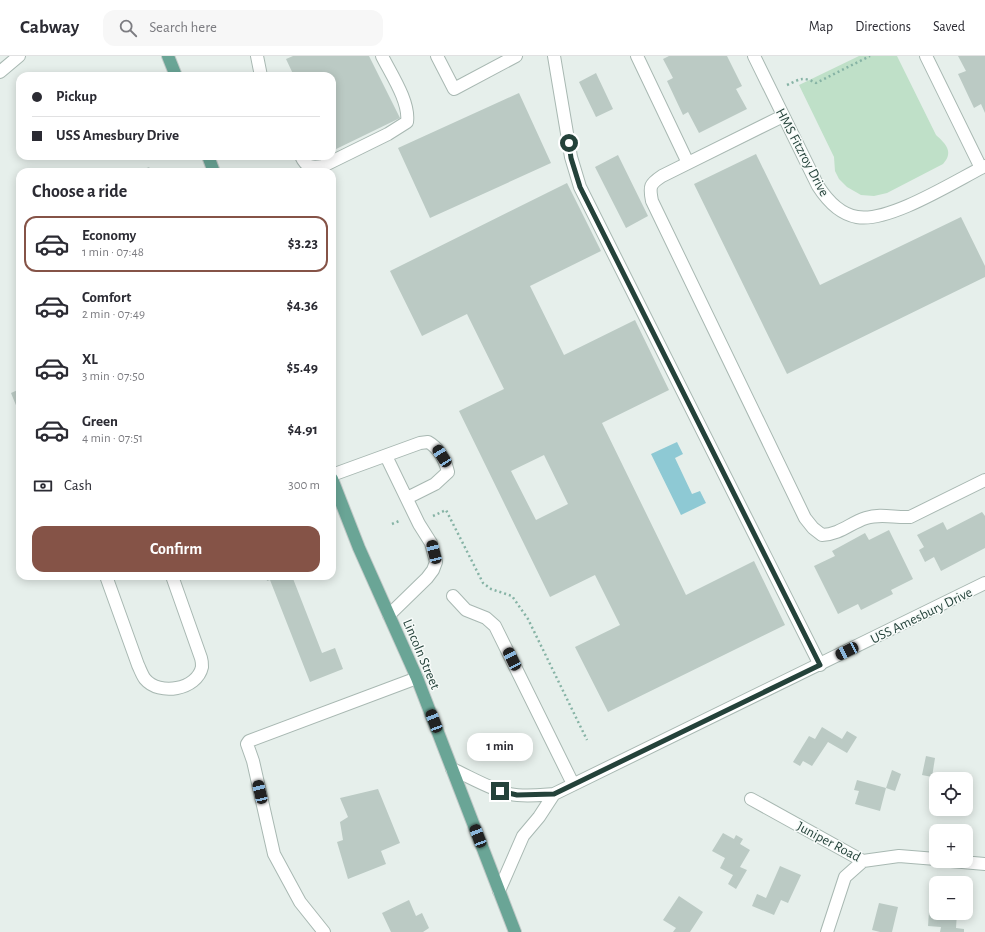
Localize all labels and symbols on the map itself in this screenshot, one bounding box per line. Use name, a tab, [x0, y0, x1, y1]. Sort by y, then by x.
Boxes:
street label: HMS Fitzroy Drive	[773, 106, 831, 199]
route start	[560, 134, 578, 152]
car	[430, 443, 454, 469]
car	[425, 539, 443, 565]
street label: USS Amesbury Drive	[868, 585, 975, 647]
street label: Lincoln Street	[400, 617, 442, 692]
car	[834, 640, 860, 662]
car	[501, 646, 523, 672]
car	[424, 708, 444, 734]
callout: 1 min	[467, 733, 533, 761]
car	[251, 779, 269, 805]
route end	[491, 782, 509, 800]
street label: Juniper Road	[794, 819, 863, 865]
car	[468, 823, 488, 849]

